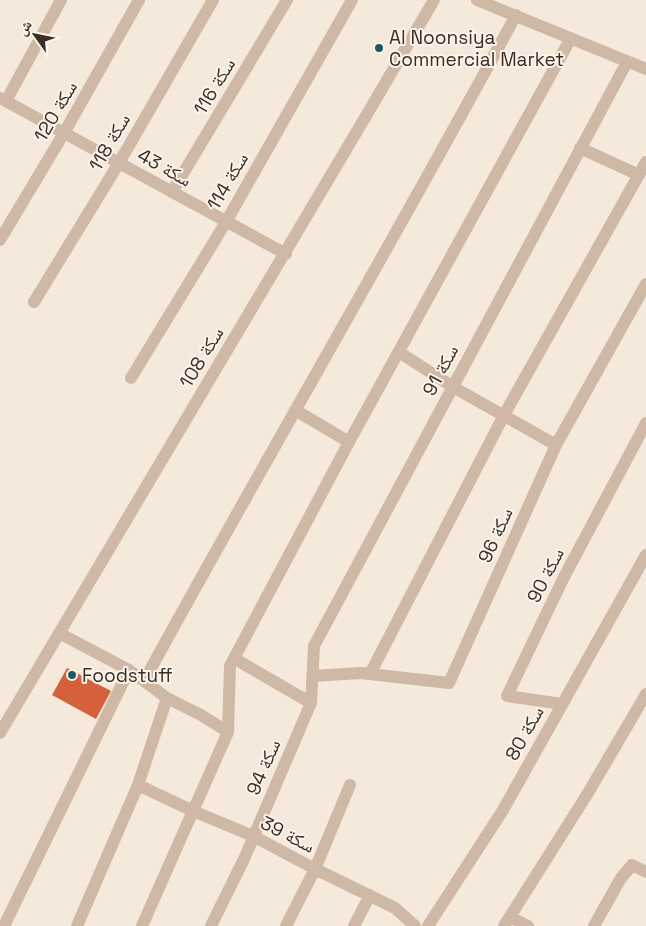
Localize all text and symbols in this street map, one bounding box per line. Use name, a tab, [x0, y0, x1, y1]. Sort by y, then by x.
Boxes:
north arrow	[10, 10, 60, 60]
text: ش	[13, 17, 36, 39]
place label: Al Noonsiya Commercial Market	[389, 25, 564, 72]
marker: Al Noonsiya Commercial Market	[373, 42, 385, 54]
street label: سكة 116	[188, 53, 241, 119]
street label: سكة 120	[28, 76, 83, 146]
street label: سكة 118	[83, 109, 136, 176]
street label: سكة 43	[133, 142, 196, 192]
street label: سكة 114	[201, 148, 254, 215]
street label: سكة 108	[174, 322, 229, 392]
street label: سكة 91	[417, 340, 464, 400]
street label: سكة 96	[472, 504, 519, 567]
street label: سكة 90	[521, 543, 570, 607]
place label: Foodstuff	[82, 663, 173, 688]
marker: Foodstuff	[66, 669, 78, 681]
street label: سكة 80	[499, 701, 550, 765]
street label: سكة 94	[241, 736, 286, 799]
street label: سكة 39	[256, 810, 319, 859]

